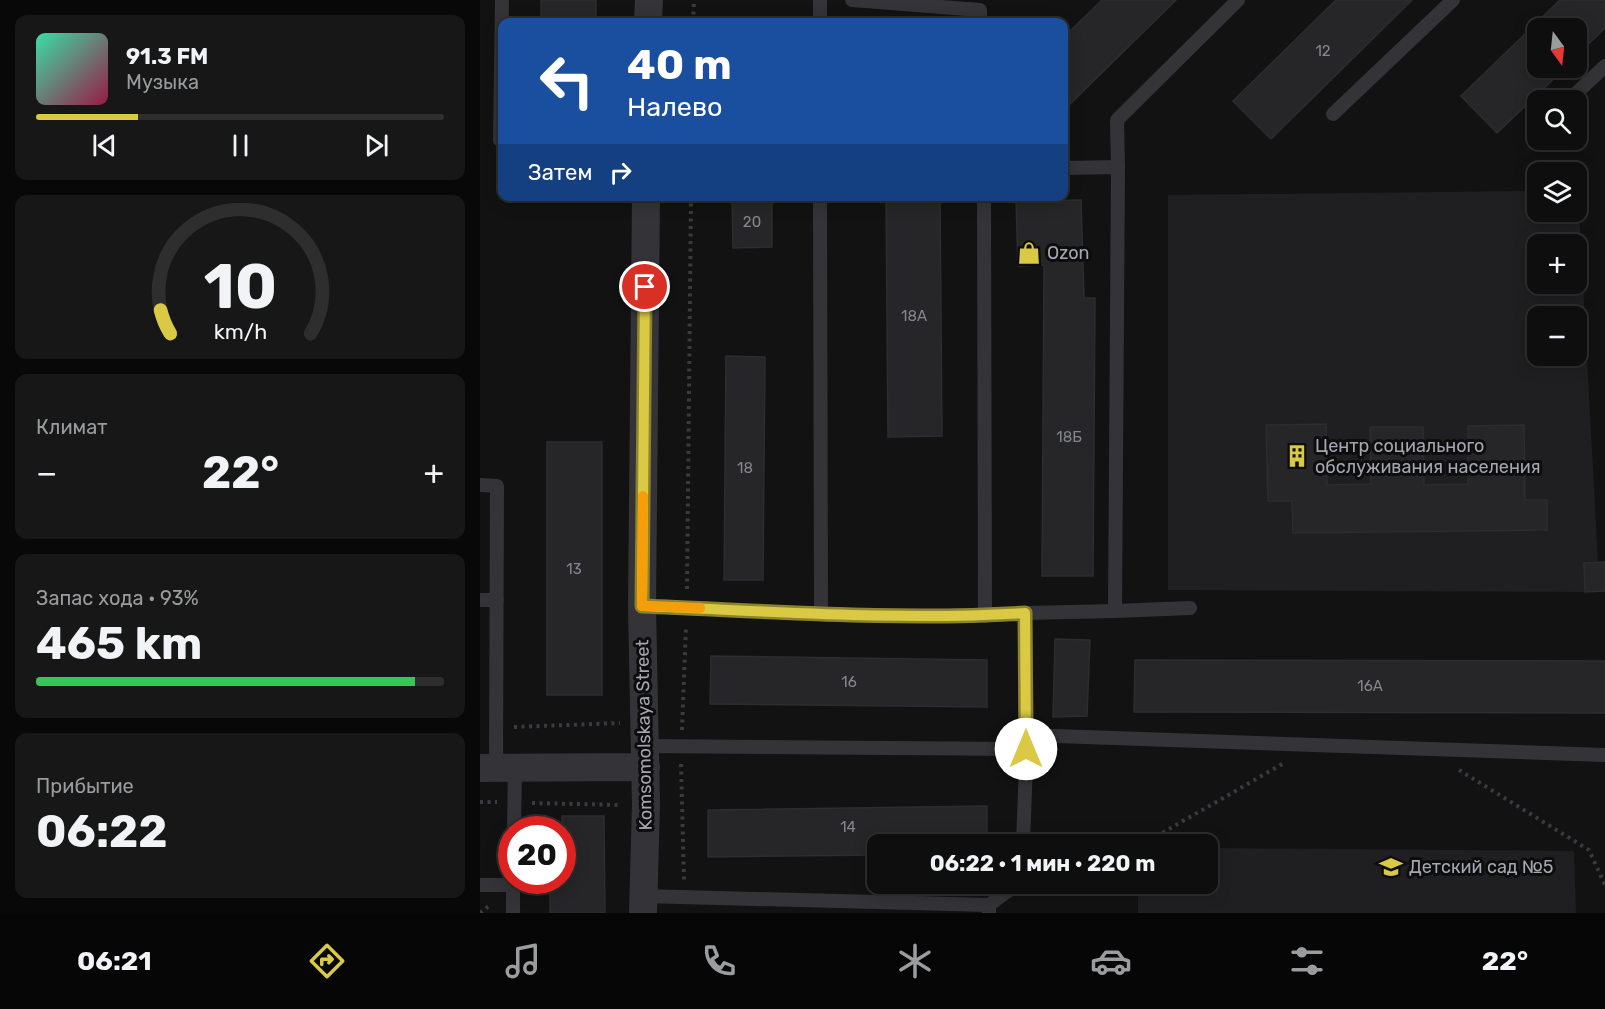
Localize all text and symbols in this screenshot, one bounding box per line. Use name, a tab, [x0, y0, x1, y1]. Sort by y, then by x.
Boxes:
north arrow	[1527, 18, 1587, 78]
map controls	[1527, 18, 1587, 366]
text: 40 m	[627, 40, 732, 90]
icon: left	[528, 42, 606, 120]
house number: 12	[1315, 42, 1331, 60]
text: 91.3 FM	[126, 43, 208, 70]
text: Музыка	[126, 70, 199, 94]
button: search	[1527, 90, 1587, 150]
text: Налево	[627, 91, 723, 123]
icon: previous	[88, 129, 121, 162]
icon: pause	[224, 129, 257, 162]
icon: next	[360, 129, 393, 162]
icon: right	[604, 156, 637, 189]
text: Затем	[528, 159, 592, 186]
button: layers	[1527, 162, 1587, 222]
house number: 20	[743, 213, 761, 231]
button: +	[1527, 234, 1587, 294]
shop icon: Ozon	[1016, 240, 1042, 266]
place label: Ozon	[1047, 242, 1089, 264]
text: 10	[203, 250, 277, 324]
pin	[619, 261, 670, 312]
icon: arrive	[628, 270, 661, 303]
button: −	[1527, 306, 1587, 366]
house number: 18А	[901, 307, 927, 325]
text: km/h	[213, 319, 267, 344]
text: Климат	[36, 415, 108, 439]
house number: 18Б	[1056, 428, 1082, 446]
place label: Центр социального обслуживания населения	[1315, 435, 1541, 478]
building icon: Центр социального обслуживания населения	[1284, 443, 1310, 469]
text: 22°	[202, 446, 279, 499]
text: −	[36, 453, 57, 492]
text: +	[423, 453, 444, 492]
house number: 18	[737, 459, 753, 477]
house number: 13	[566, 560, 582, 578]
text: Запас хода · 93%	[36, 586, 199, 610]
text: 465 km	[36, 617, 202, 670]
street label: Komsomolskaya Street	[631, 639, 657, 831]
house number: 16	[841, 673, 857, 691]
house number: 16А	[1357, 677, 1383, 695]
position arrow	[994, 717, 1058, 781]
text: Прибытие	[36, 774, 134, 798]
text: 06:22	[36, 805, 168, 858]
speed limit sign: 20	[498, 816, 576, 894]
house number: 14	[840, 818, 856, 836]
text: 06:22 · 1 мин · 220 m	[930, 850, 1155, 877]
school or university icon: Детский сад №5	[1378, 854, 1404, 880]
place label: Детский сад №5	[1409, 856, 1554, 878]
icon: directions	[306, 940, 348, 982]
icon: music	[502, 940, 544, 982]
icon: phone	[698, 940, 740, 982]
icon: climate	[894, 940, 936, 982]
icon: car	[1090, 940, 1132, 982]
icon: filters	[1286, 940, 1328, 982]
text: 06:21	[77, 945, 152, 977]
text: 22°	[1482, 945, 1528, 977]

